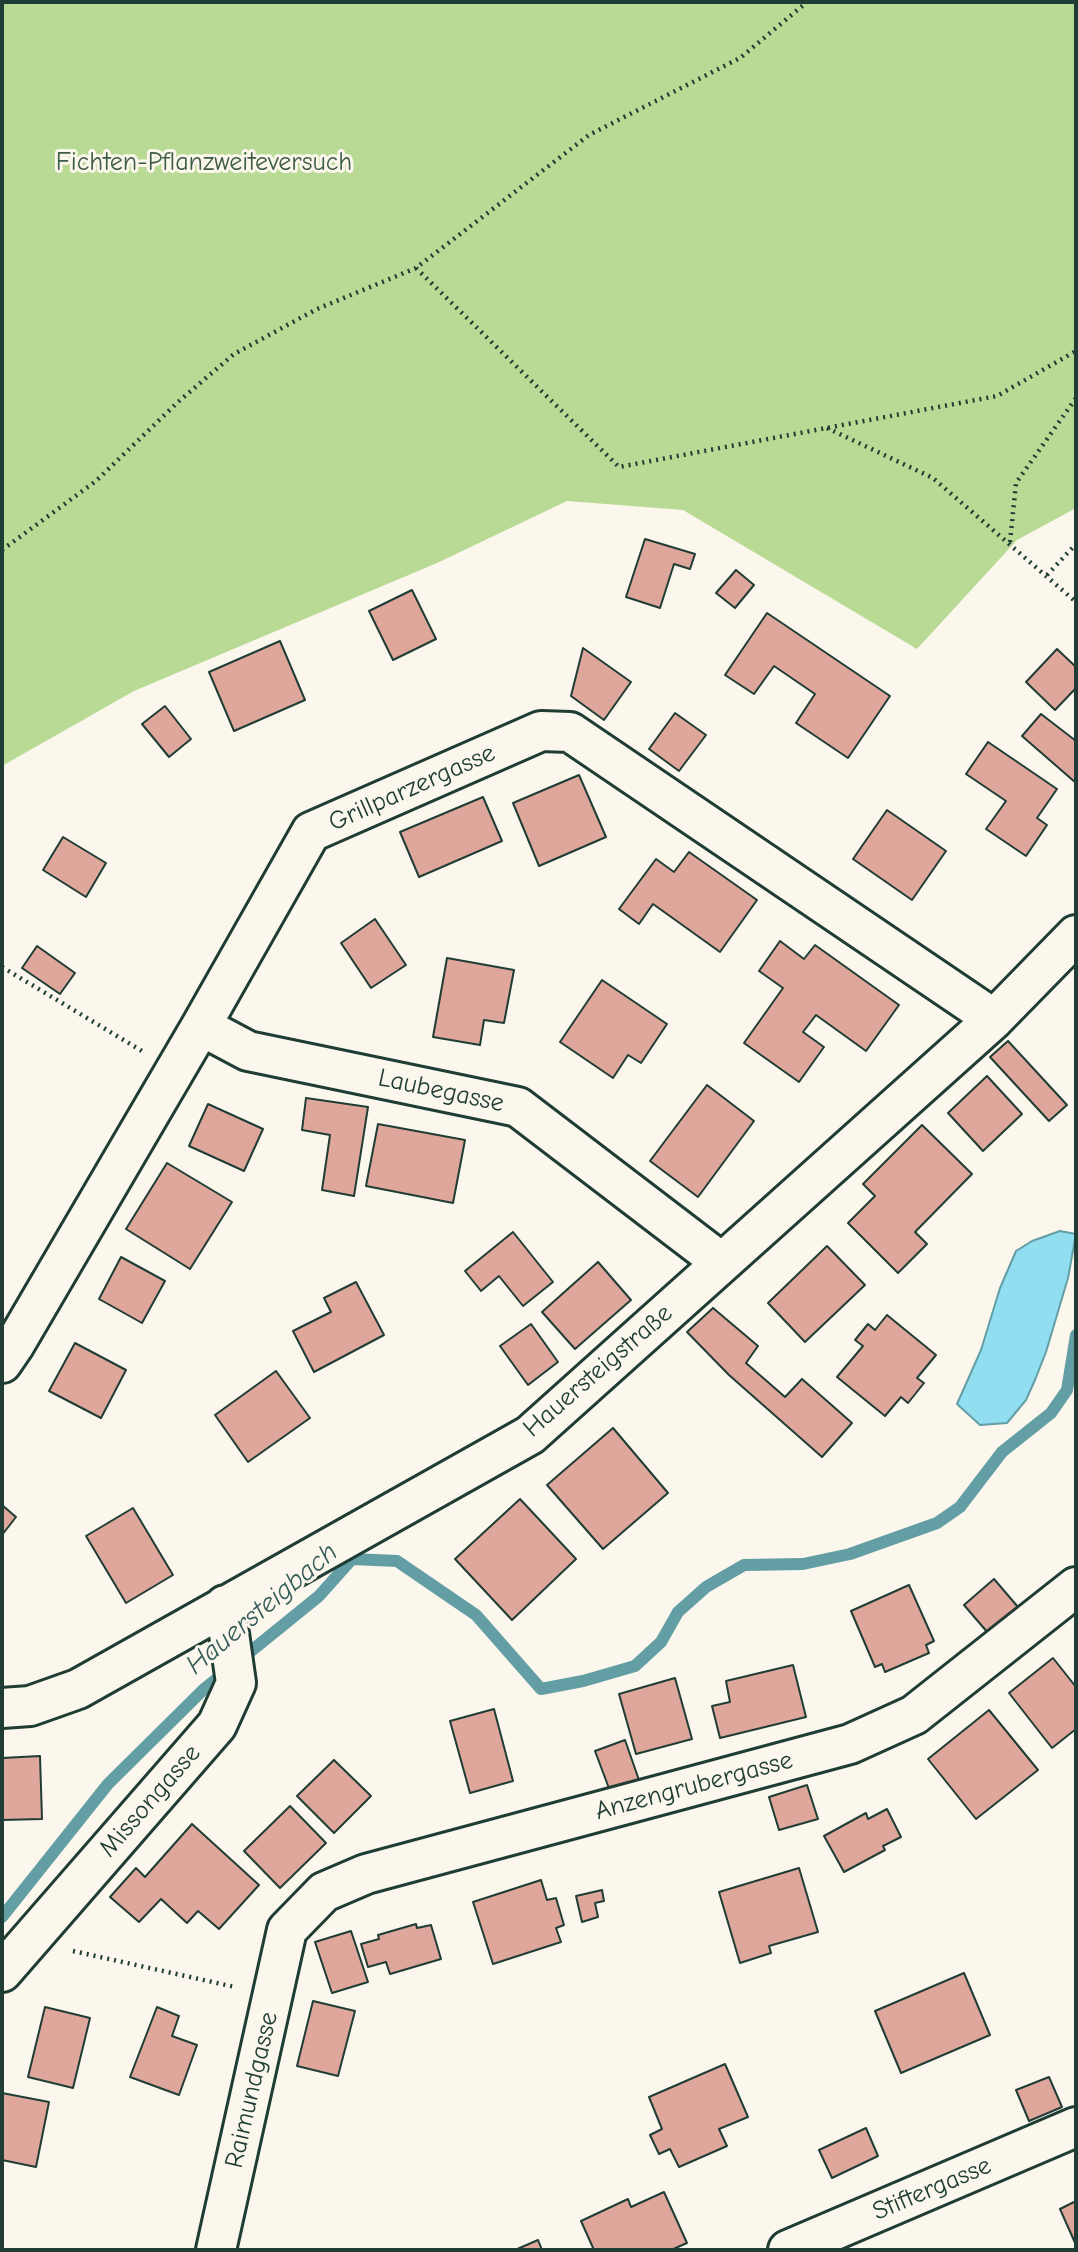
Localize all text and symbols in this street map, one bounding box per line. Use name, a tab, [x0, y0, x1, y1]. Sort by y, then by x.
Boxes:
park label: Fichten-Pflanzweiteversuch	[56, 147, 352, 179]
street label: Grillparzergasse	[324, 737, 500, 839]
street label: Laubegasse	[375, 1062, 507, 1120]
street label: Hauersteigstraße	[517, 1298, 679, 1444]
water label: Hauersteigbach	[179, 1536, 345, 1682]
street label: Missongasse	[93, 1738, 207, 1864]
street label: Anzengrubergasse	[592, 1745, 796, 1827]
street label: Raimundgasse	[219, 2009, 285, 2171]
street label: Stiftergasse	[868, 2150, 996, 2228]

